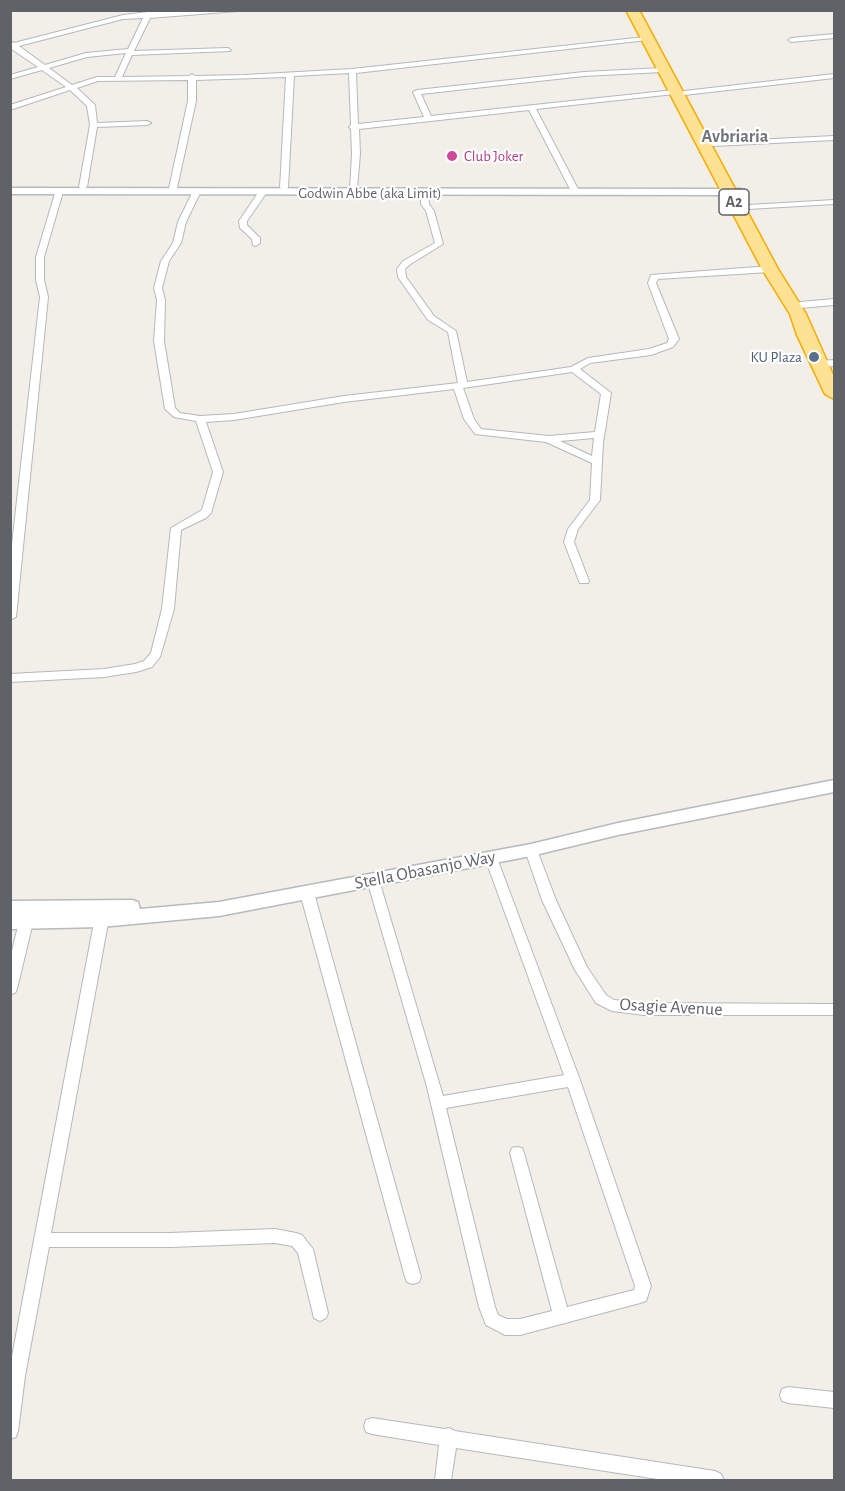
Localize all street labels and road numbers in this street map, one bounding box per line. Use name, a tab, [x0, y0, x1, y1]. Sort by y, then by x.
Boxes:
street label: Godwin Abbe (aka Limit)	[298, 184, 442, 202]
road number: A2	[719, 189, 749, 215]
street label: Stella Obasanjo Way	[353, 846, 497, 894]
street label: Osagie Avenue	[619, 994, 723, 1020]

